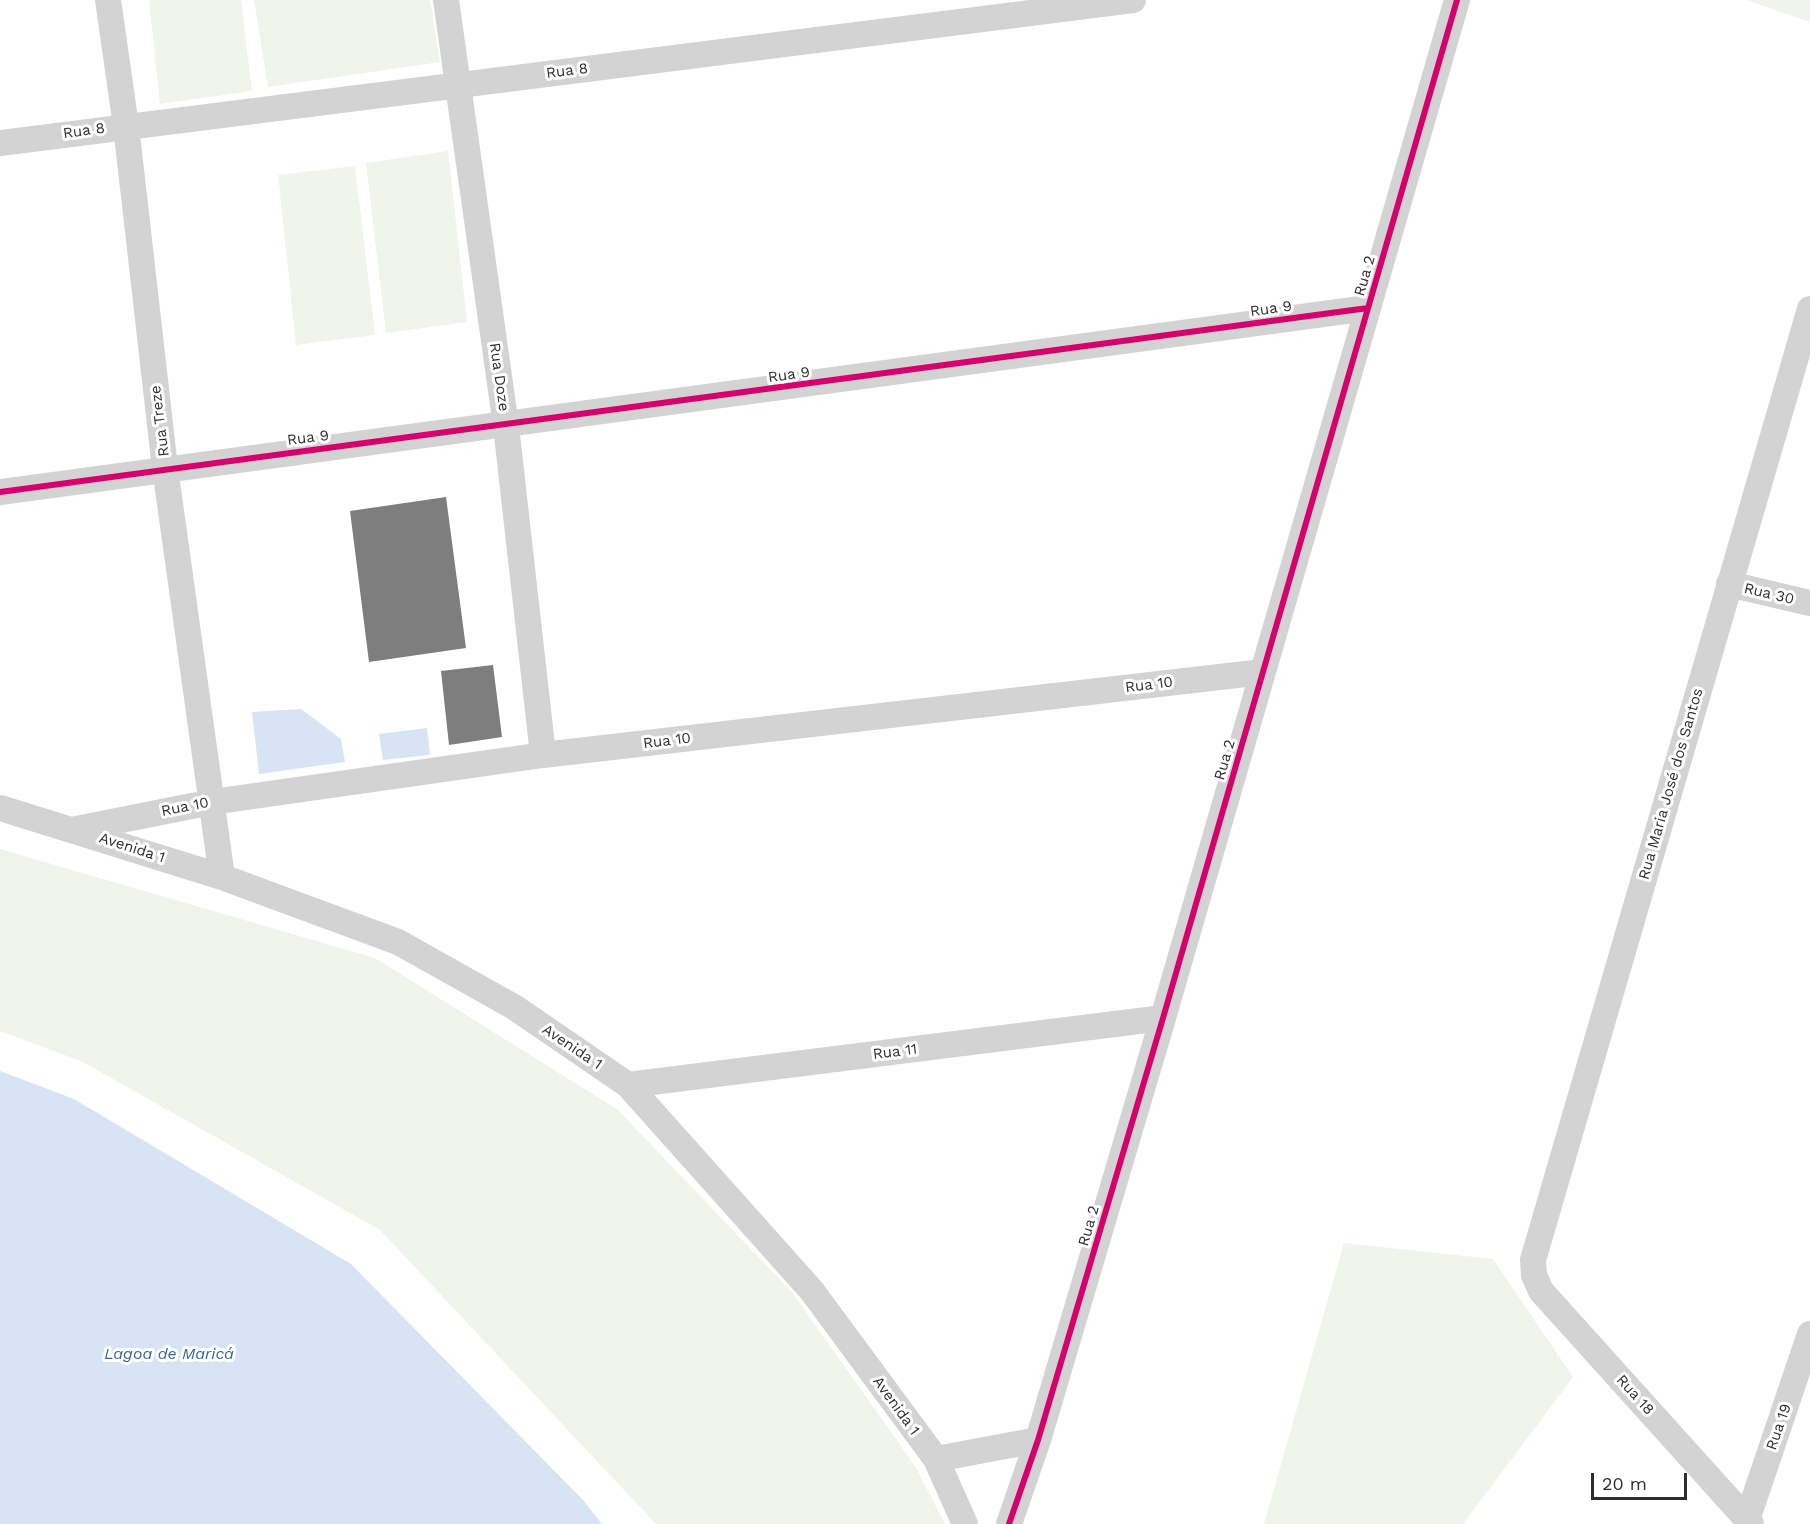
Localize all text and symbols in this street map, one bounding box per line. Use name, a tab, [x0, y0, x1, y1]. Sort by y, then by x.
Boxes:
street label: Rua 8	[545, 60, 589, 82]
street label: Rua 8	[62, 119, 106, 143]
street label: Rua 2	[1351, 254, 1379, 298]
street label: Rua 9	[1249, 297, 1293, 321]
street label: Rua Doze	[485, 342, 513, 412]
street label: Rua 9	[767, 363, 811, 387]
street label: Rua Treze	[147, 384, 173, 458]
street label: Rua 9	[286, 427, 330, 449]
street label: Rua 30	[1742, 580, 1796, 608]
street label: Rua 10	[1124, 673, 1174, 697]
street label: Rua Maria José dos Santos	[1635, 686, 1707, 882]
street label: Rua 10	[642, 729, 692, 753]
street label: Rua 2	[1211, 738, 1239, 782]
street label: Rua 10	[160, 794, 210, 820]
street label: Avenida 1	[97, 829, 167, 867]
street label: Avenida 1	[539, 1021, 605, 1073]
street label: Rua 11	[872, 1040, 918, 1064]
street label: Rua 2	[1075, 1204, 1103, 1248]
water label: Lagoa de Maricá	[104, 1344, 234, 1364]
street label: Rua 18	[1612, 1371, 1658, 1419]
street label: Avenida 1	[869, 1373, 923, 1439]
street label: Rua 19	[1763, 1401, 1795, 1453]
scale bar	[1594, 1461, 1690, 1499]
text: 20 m	[1602, 1473, 1647, 1494]

